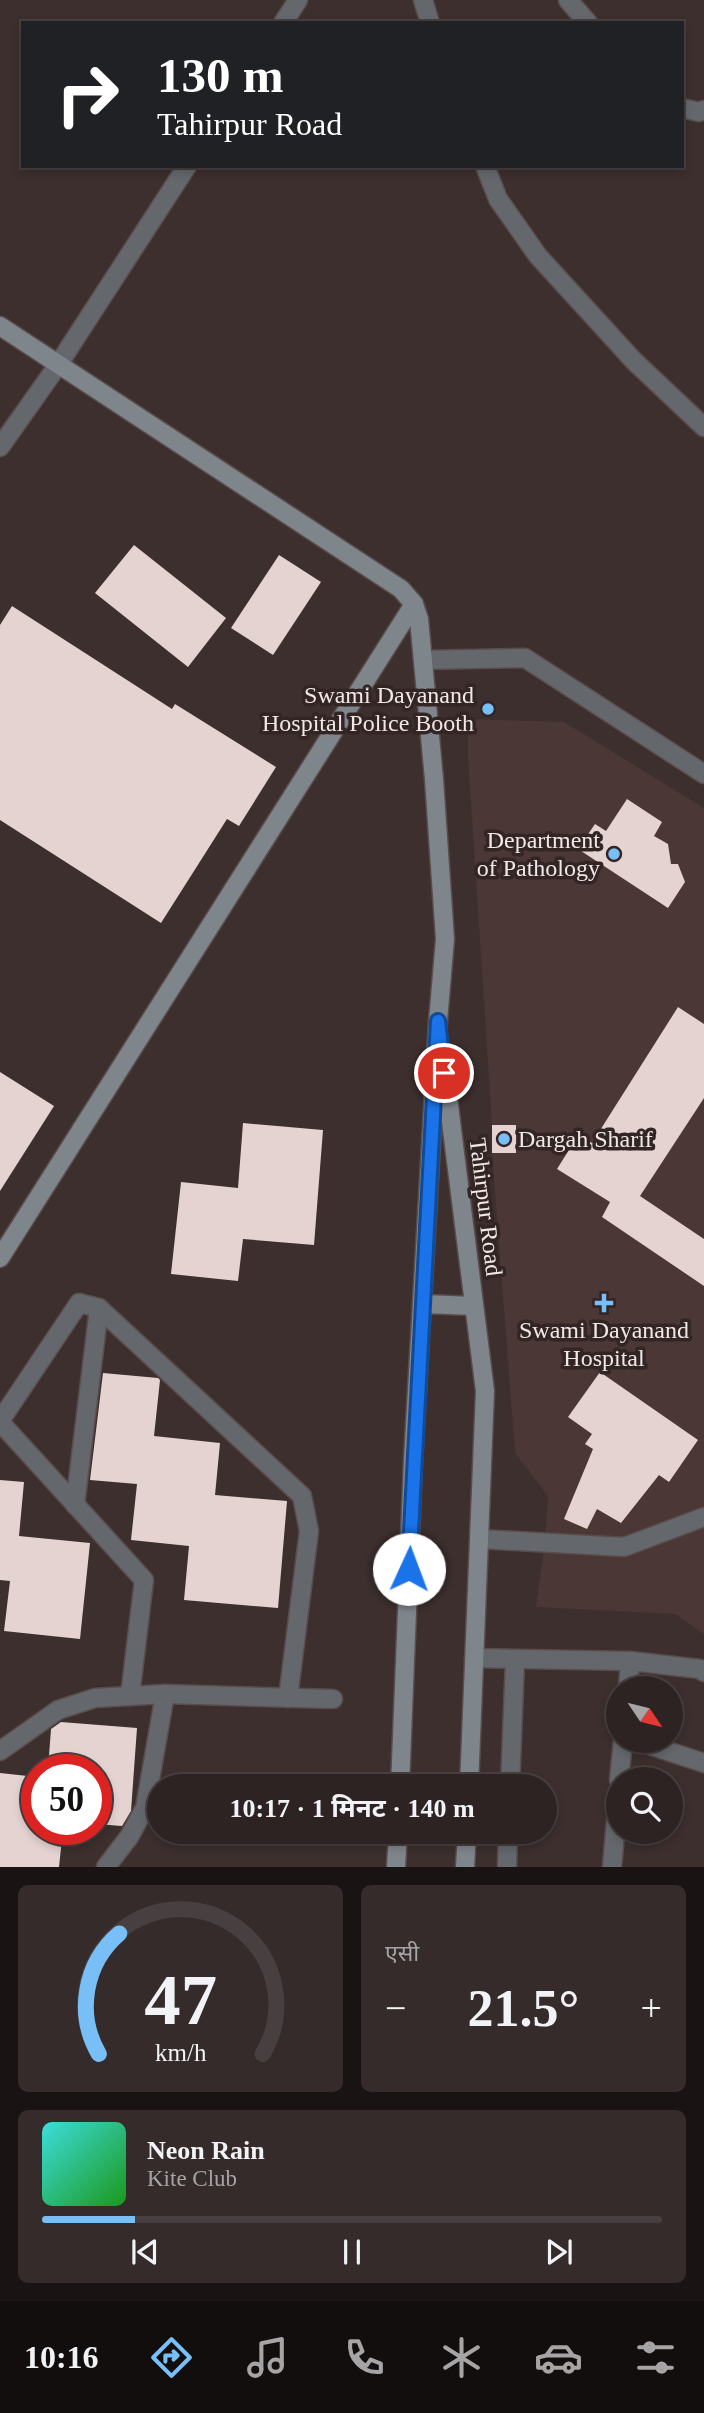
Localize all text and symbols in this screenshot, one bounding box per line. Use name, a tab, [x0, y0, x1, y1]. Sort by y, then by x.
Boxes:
text: 130 m	[157, 48, 284, 103]
icon: right	[42, 49, 133, 140]
text: Tahirpur Road	[157, 106, 342, 142]
place label: Swami Dayanand Hospital Police Booth	[262, 682, 474, 736]
marker: Swami Dayanand Hospital Police Booth	[480, 701, 496, 717]
place label: Department of Pathology	[477, 827, 600, 881]
marker: Department of Pathology	[606, 846, 622, 862]
pin	[414, 1043, 474, 1103]
icon: arrive	[425, 1054, 463, 1092]
place label: Dargah Sharif	[518, 1126, 653, 1152]
marker: Dargah Sharif	[496, 1131, 512, 1147]
street label: Tahirpur Road	[465, 1136, 507, 1278]
marker: Swami Dayanand Hospital	[594, 1293, 614, 1313]
place label: Swami Dayanand Hospital	[519, 1317, 689, 1371]
position arrow	[372, 1532, 446, 1606]
north arrow	[606, 1676, 682, 1754]
map controls	[606, 1676, 683, 1844]
speed limit sign: 50	[21, 1754, 112, 1845]
button: search	[606, 1767, 683, 1844]
text: 10:17 · 1 मिनट · 140 m	[229, 1794, 475, 1823]
text: एसी	[385, 1941, 419, 1966]
text: 47	[144, 1960, 217, 2041]
text: 21.5°	[468, 1980, 579, 2037]
text: −	[385, 1987, 406, 2029]
text: +	[641, 1987, 662, 2029]
text: km/h	[155, 2039, 207, 2066]
text: Neon Rain	[147, 2136, 265, 2165]
text: Kite Club	[147, 2166, 237, 2191]
icon: previous	[126, 2233, 164, 2271]
icon: pause	[333, 2233, 371, 2271]
icon: next	[540, 2233, 578, 2271]
icon: directions	[147, 2333, 196, 2382]
icon: music	[243, 2333, 292, 2382]
icon: phone	[340, 2333, 389, 2382]
icon: climate	[437, 2333, 486, 2382]
icon: car	[534, 2333, 583, 2382]
icon: filters	[631, 2333, 680, 2382]
text: 10:16	[24, 2339, 99, 2375]

